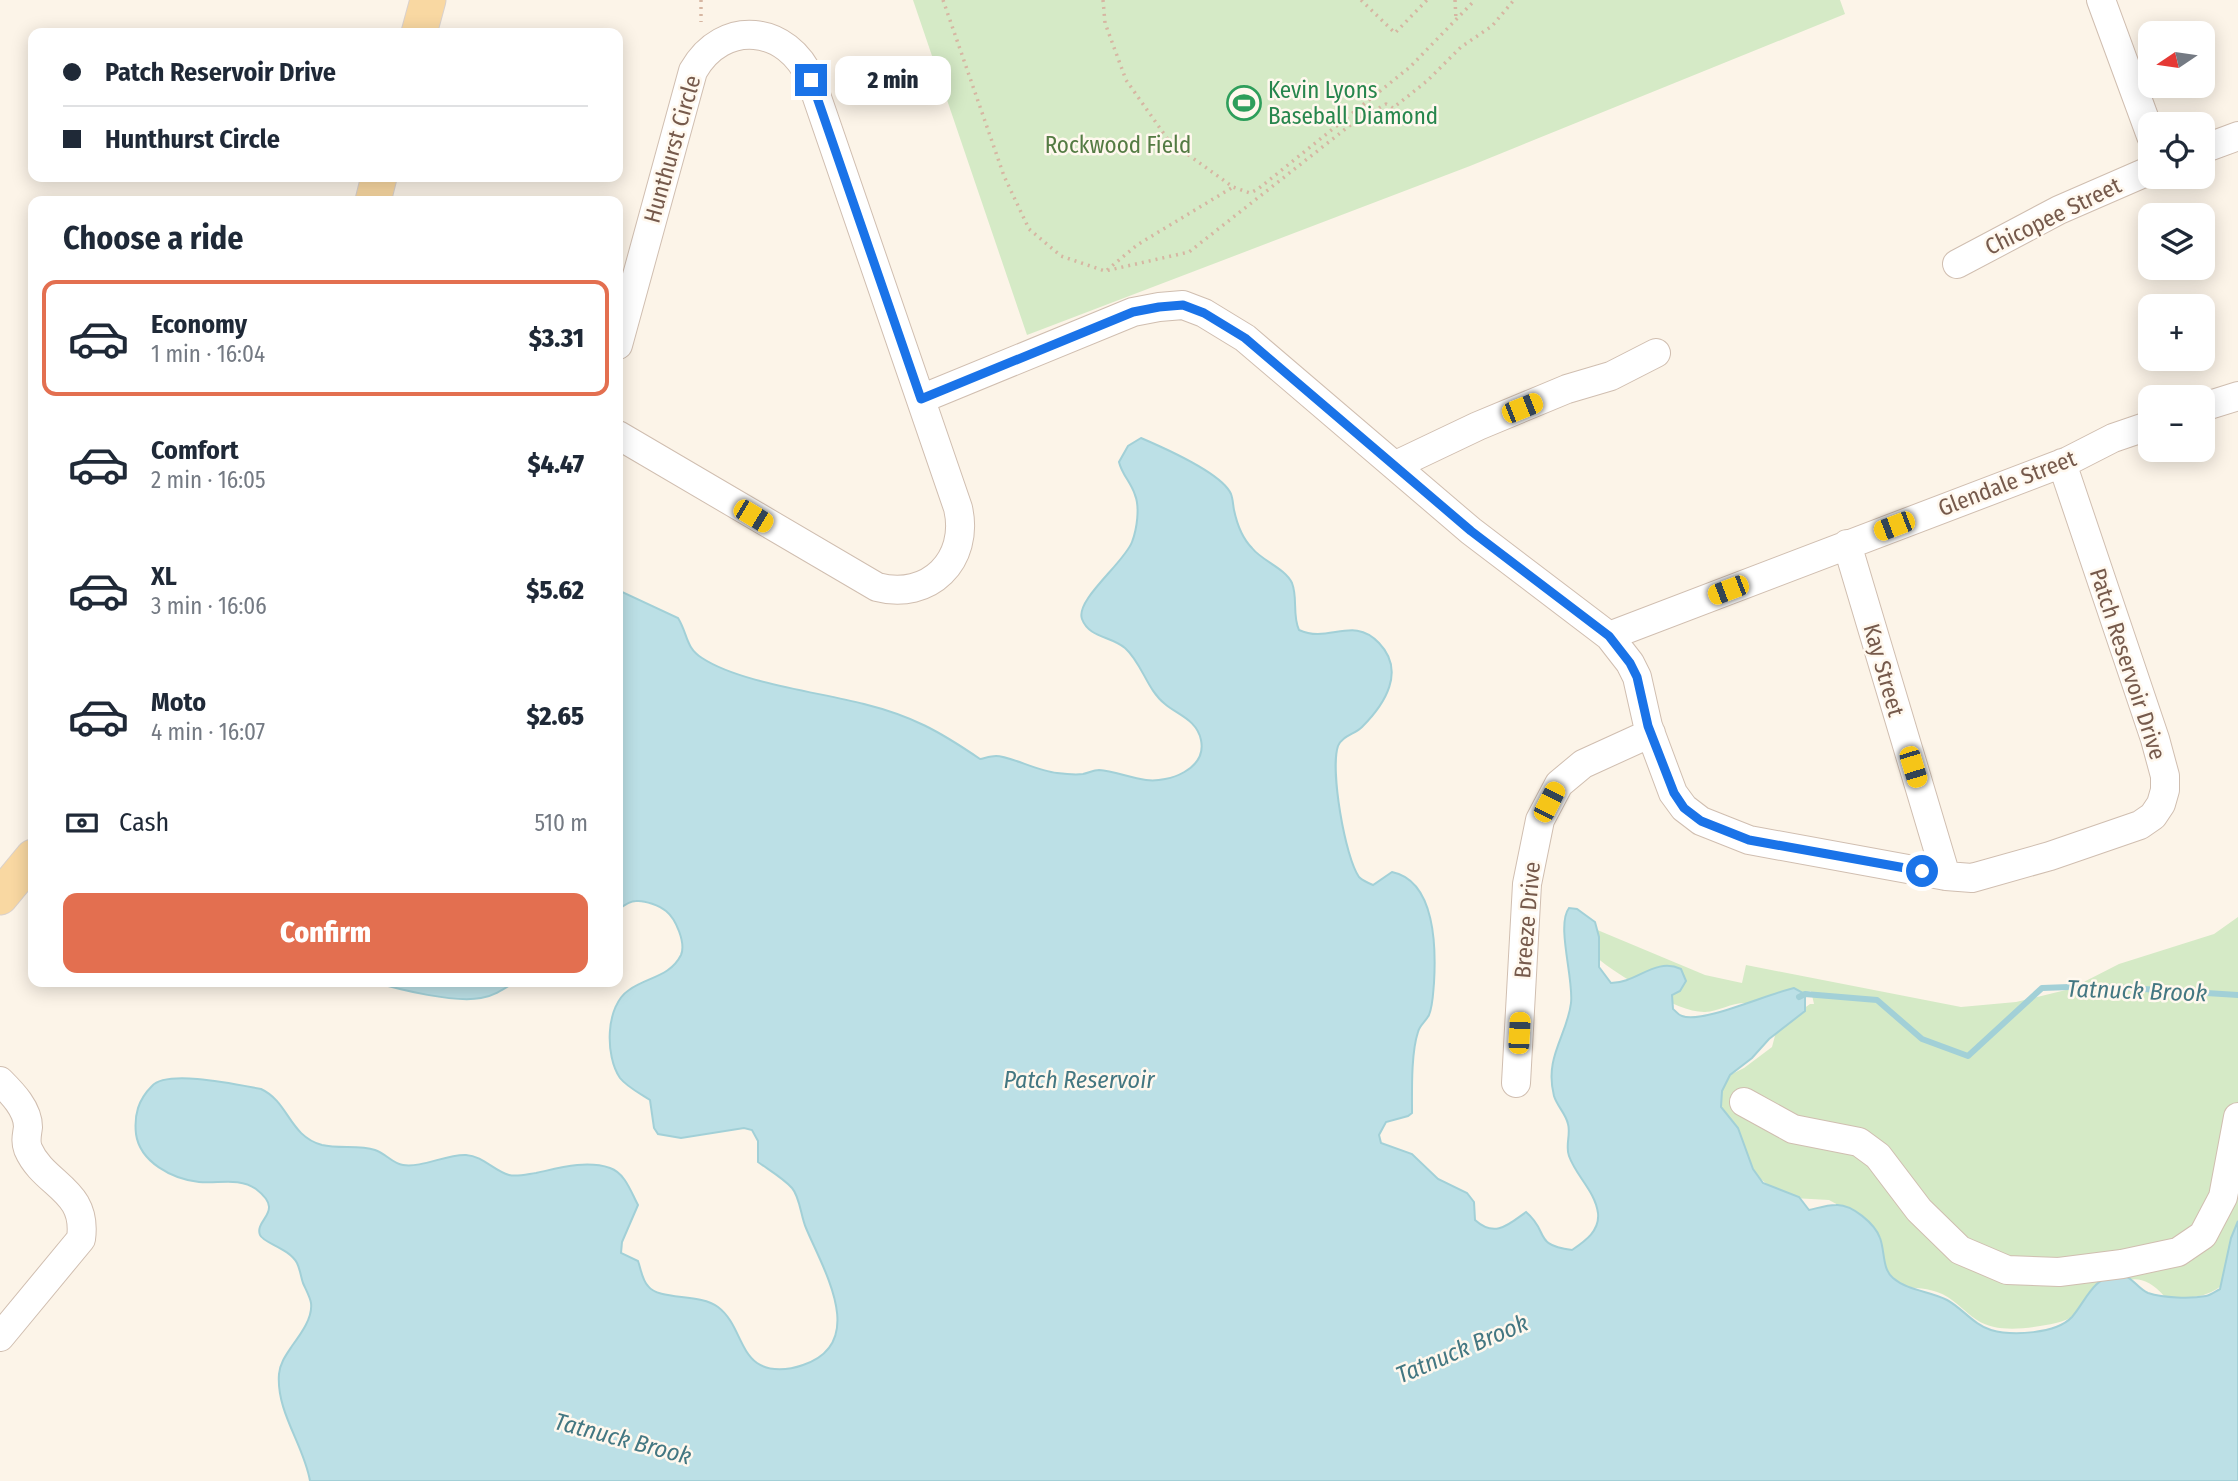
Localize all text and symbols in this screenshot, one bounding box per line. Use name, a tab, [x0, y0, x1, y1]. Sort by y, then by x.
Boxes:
north arrow	[2138, 21, 2216, 98]
map controls	[2138, 21, 2215, 462]
callout: 2 min	[836, 56, 951, 104]
text: Patch Reservoir Drive	[105, 57, 336, 88]
route end	[795, 64, 827, 96]
text: 2 min	[868, 66, 918, 94]
street label: Hunthurst Circle	[638, 72, 706, 226]
place label: Kevin Lyons Baseball Diamond	[1268, 76, 1438, 130]
sports icon: Kevin Lyons Baseball Diamond	[1225, 84, 1263, 122]
button: locate	[2138, 112, 2215, 189]
text: Hunthurst Circle	[105, 124, 280, 155]
park label: Rockwood Field	[1045, 131, 1191, 159]
street label: Chicopee Street	[1980, 171, 2126, 261]
button: layers	[2138, 203, 2215, 280]
text: Choose a ride	[63, 219, 244, 257]
button: +	[2138, 294, 2215, 371]
icon: car	[67, 307, 130, 370]
text: Economy	[151, 309, 247, 340]
text: $3.31	[529, 323, 584, 354]
text: 1 min · 16:04	[151, 340, 265, 368]
button: −	[2138, 385, 2215, 462]
car	[1499, 390, 1546, 426]
icon: car	[67, 433, 130, 496]
text: Comfort	[151, 435, 239, 466]
street label: Glendale Street	[1934, 444, 2080, 522]
text: $4.47	[527, 449, 584, 480]
text: 2 min · 16:05	[151, 466, 266, 494]
car	[730, 496, 777, 536]
car	[1871, 509, 1918, 543]
icon: car	[67, 559, 130, 622]
text: XL	[151, 561, 177, 592]
street label: Patch Reservoir Drive	[2084, 565, 2172, 763]
car	[1705, 573, 1752, 607]
text: $5.62	[526, 575, 584, 606]
text: 3 min · 16:06	[151, 592, 267, 620]
street label: Kay Street	[1857, 620, 1911, 720]
icon: car	[67, 685, 130, 748]
text: Moto	[151, 687, 206, 718]
text: $2.65	[526, 701, 584, 732]
text: 4 min · 16:07	[151, 718, 265, 746]
car	[1897, 744, 1930, 790]
car	[1531, 779, 1568, 825]
icon: cash	[63, 804, 101, 842]
text: Cash	[119, 807, 169, 838]
text: 510 m	[535, 809, 588, 837]
route start	[1906, 855, 1938, 887]
street label: Breeze Drive	[1508, 861, 1546, 979]
button: Confirm	[63, 893, 588, 973]
water label: Tatnuck Brook	[2066, 975, 2208, 1007]
car	[1508, 1011, 1531, 1055]
water label: Patch Reservoir	[1003, 1066, 1155, 1094]
water label: Tatnuck Brook	[1392, 1309, 1532, 1389]
water label: Tatnuck Brook	[551, 1407, 695, 1471]

